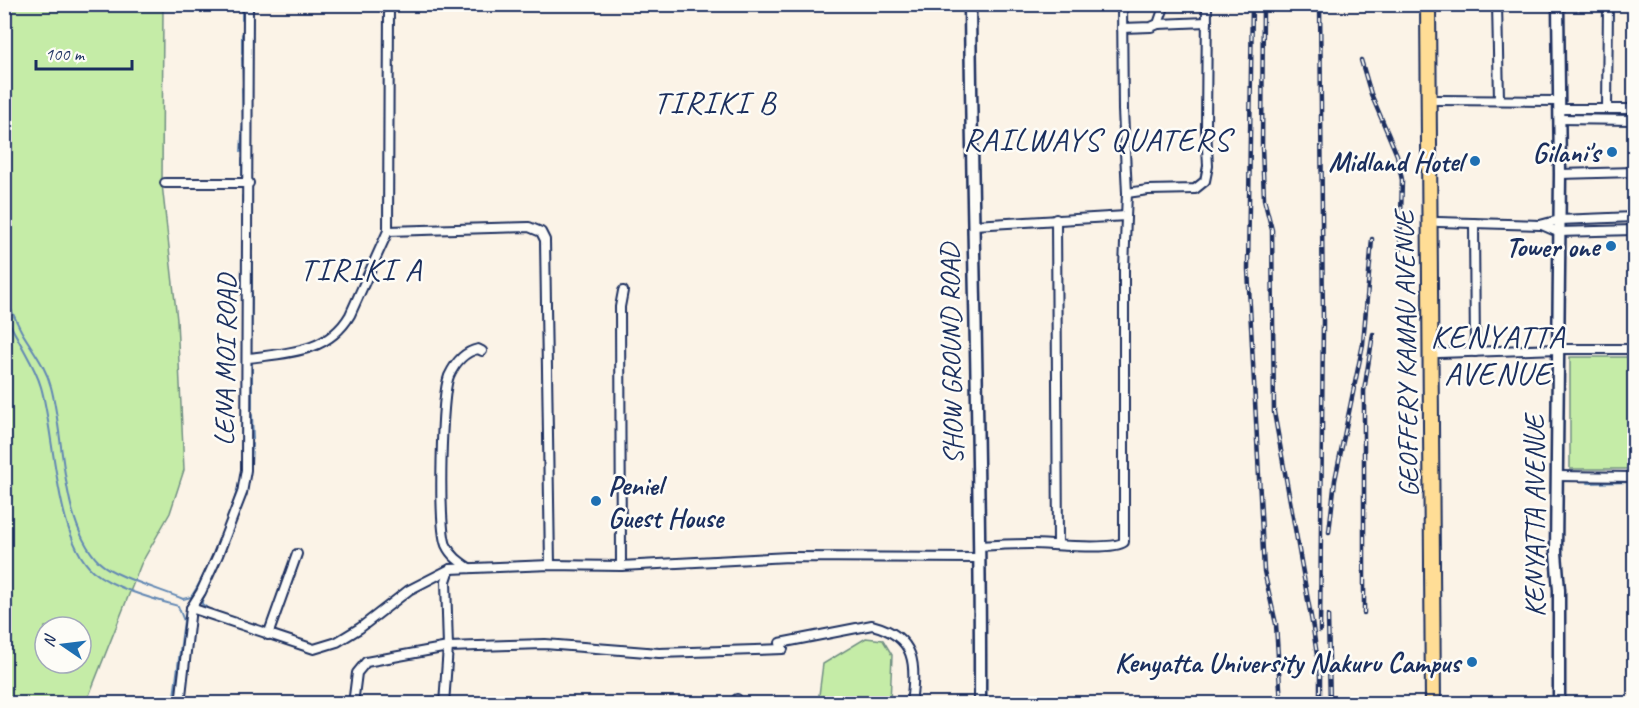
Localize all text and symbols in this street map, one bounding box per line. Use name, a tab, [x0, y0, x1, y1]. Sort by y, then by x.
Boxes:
scale bar	[36, 33, 132, 71]
text: 100 m	[45, 43, 86, 65]
district label: TIRIKI B	[653, 82, 777, 123]
district label: RAILWAYS QUATERS	[963, 119, 1236, 160]
place label: Gilani's	[1533, 135, 1603, 170]
place label: Midland Hotel	[1328, 144, 1468, 179]
marker: Gilani's	[1605, 145, 1619, 159]
marker: Midland Hotel	[1468, 154, 1482, 168]
street label: GEOFFERY KAMAU AVENUE	[1386, 207, 1426, 497]
place label: Tower one	[1506, 229, 1602, 264]
marker: Tower one	[1604, 239, 1618, 253]
street label: SHOW GROUND ROAD	[932, 241, 970, 465]
district label: TIRIKI A	[300, 249, 423, 290]
street label: LENA MOI ROAD	[206, 272, 244, 446]
district label: KENYATTA AVENUE	[1430, 316, 1566, 394]
street label: KENYATTA AVENUE	[1517, 412, 1552, 617]
place label: Peniel Guest House	[608, 468, 726, 535]
marker: Peniel Guest House	[589, 494, 603, 508]
north arrow	[33, 615, 93, 675]
text: N	[39, 631, 61, 649]
place label: Kenyatta University Nakuru Campus	[1115, 645, 1463, 681]
marker: Kenyatta University Nakuru Campus	[1465, 655, 1479, 669]

